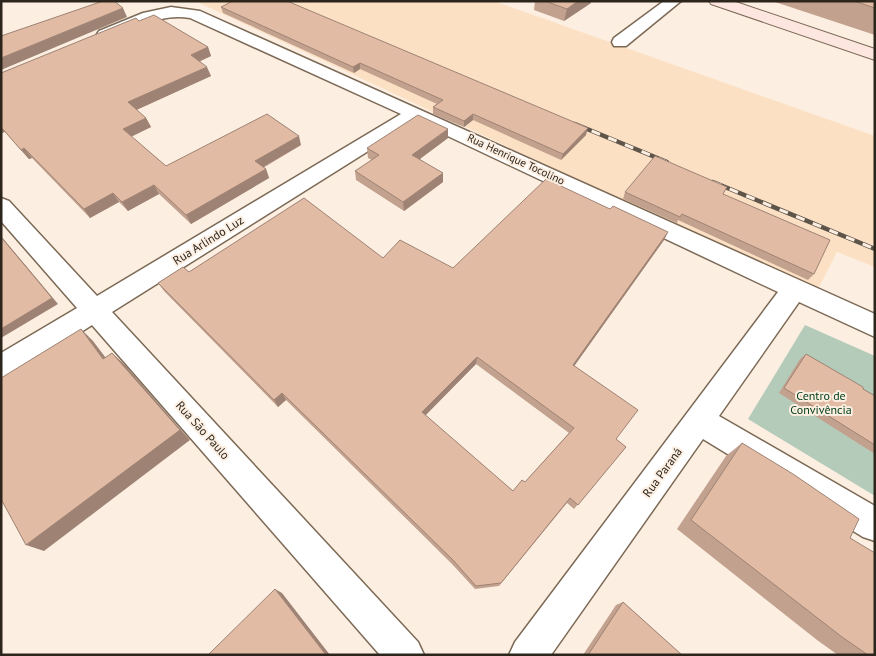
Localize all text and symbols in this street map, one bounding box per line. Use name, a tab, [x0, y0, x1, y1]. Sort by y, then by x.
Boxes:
street label: Rua Henrique Tocolino	[465, 130, 567, 188]
street label: Rua Arlindo Luz	[170, 212, 246, 268]
park label: Centro de Convivência	[790, 388, 852, 417]
street label: Rua São Paulo	[173, 398, 233, 462]
street label: Rua Paraná	[639, 444, 685, 500]

